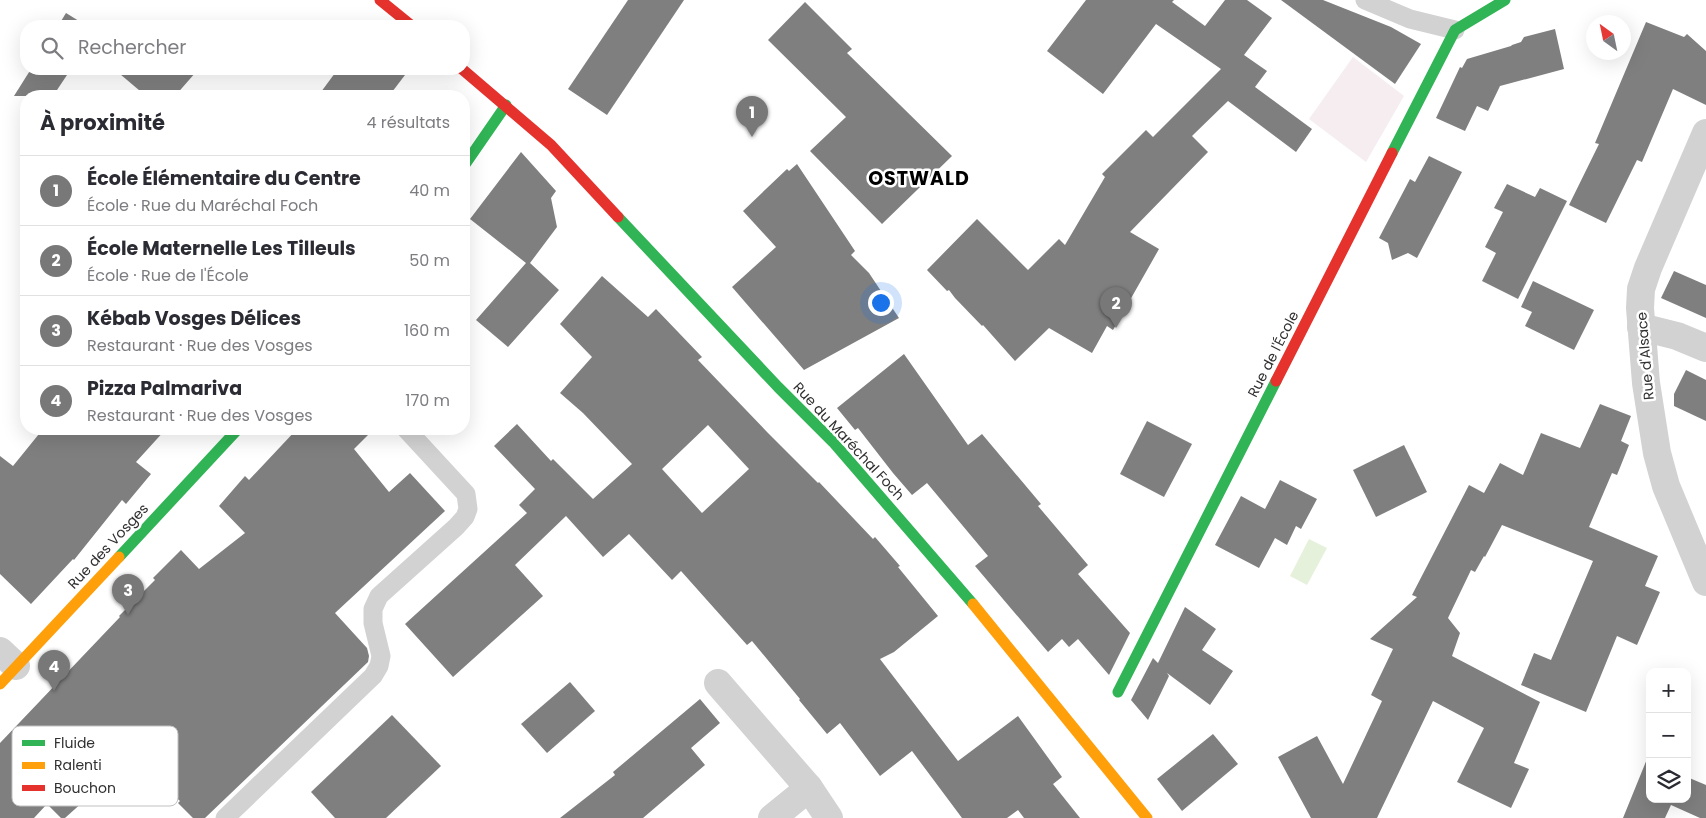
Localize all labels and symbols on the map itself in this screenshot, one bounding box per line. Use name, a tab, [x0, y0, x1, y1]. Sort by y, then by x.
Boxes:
north arrow	[1586, 15, 1631, 60]
pin: 1	[736, 96, 768, 137]
district label: OSTWALD	[868, 165, 970, 192]
pin: 2	[1100, 287, 1132, 328]
your location	[868, 290, 894, 316]
street label: Rue de l'École	[1243, 307, 1303, 401]
street label: Rue d'Alsace	[1631, 311, 1659, 401]
street label: Rue du Maréchal Foch	[789, 377, 909, 505]
street label: Rue des Vosges	[63, 499, 153, 593]
pin: 3	[112, 574, 144, 615]
pin: 4	[38, 650, 70, 691]
legend	[12, 726, 178, 806]
text: Fluide	[54, 733, 95, 753]
text: Ralenti	[54, 755, 102, 775]
text: Bouchon	[54, 778, 116, 798]

